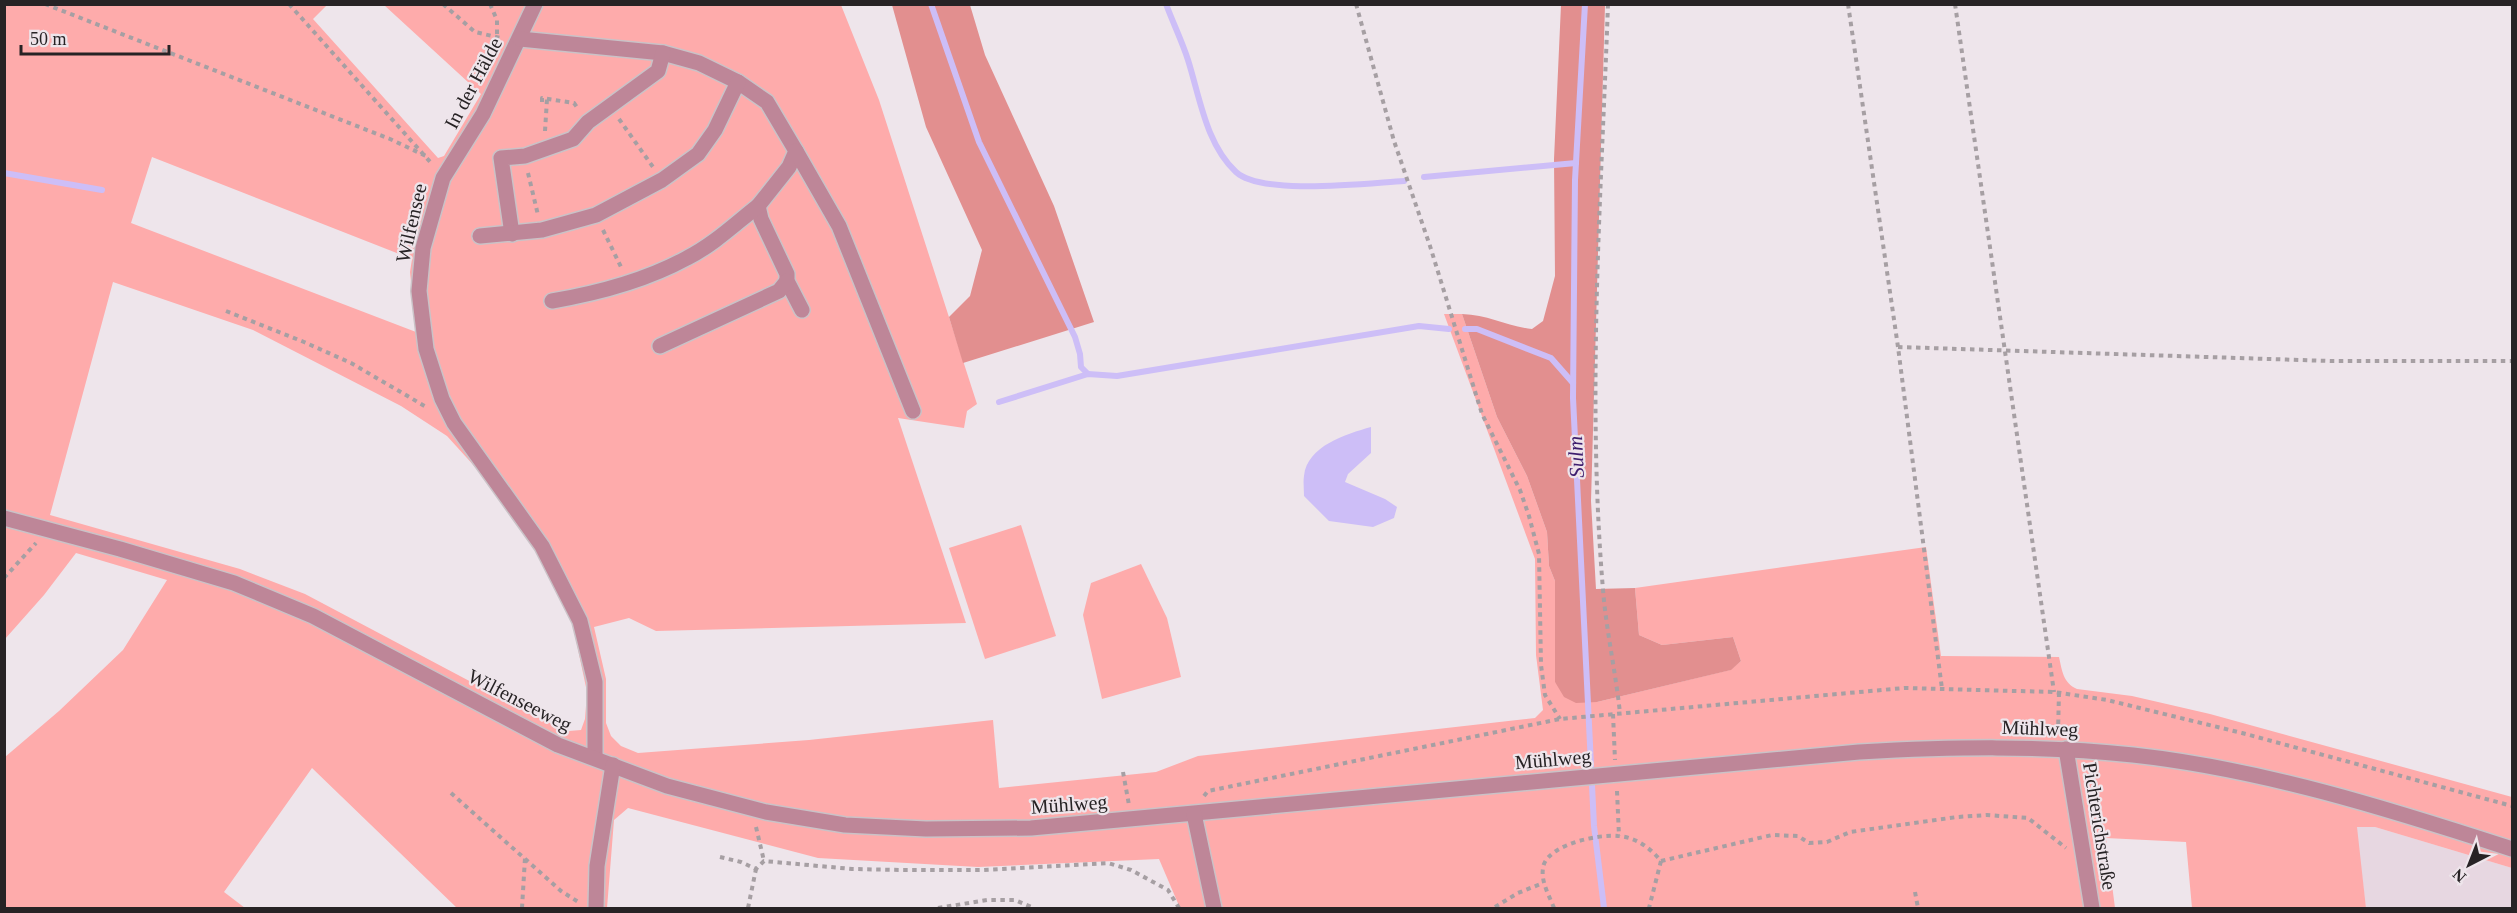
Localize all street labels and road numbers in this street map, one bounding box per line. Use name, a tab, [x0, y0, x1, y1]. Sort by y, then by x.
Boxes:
street label: In der Hälde	[440, 34, 506, 132]
street label: Wilfensee	[391, 181, 431, 265]
street label: Wilfenseeweg	[464, 664, 576, 736]
street label: Mühlweg	[2001, 716, 2079, 741]
street label: Mühlweg	[1514, 745, 1592, 774]
street label: Pichterichstraße	[2079, 761, 2121, 891]
street label: Mühlweg	[1030, 790, 1108, 819]

